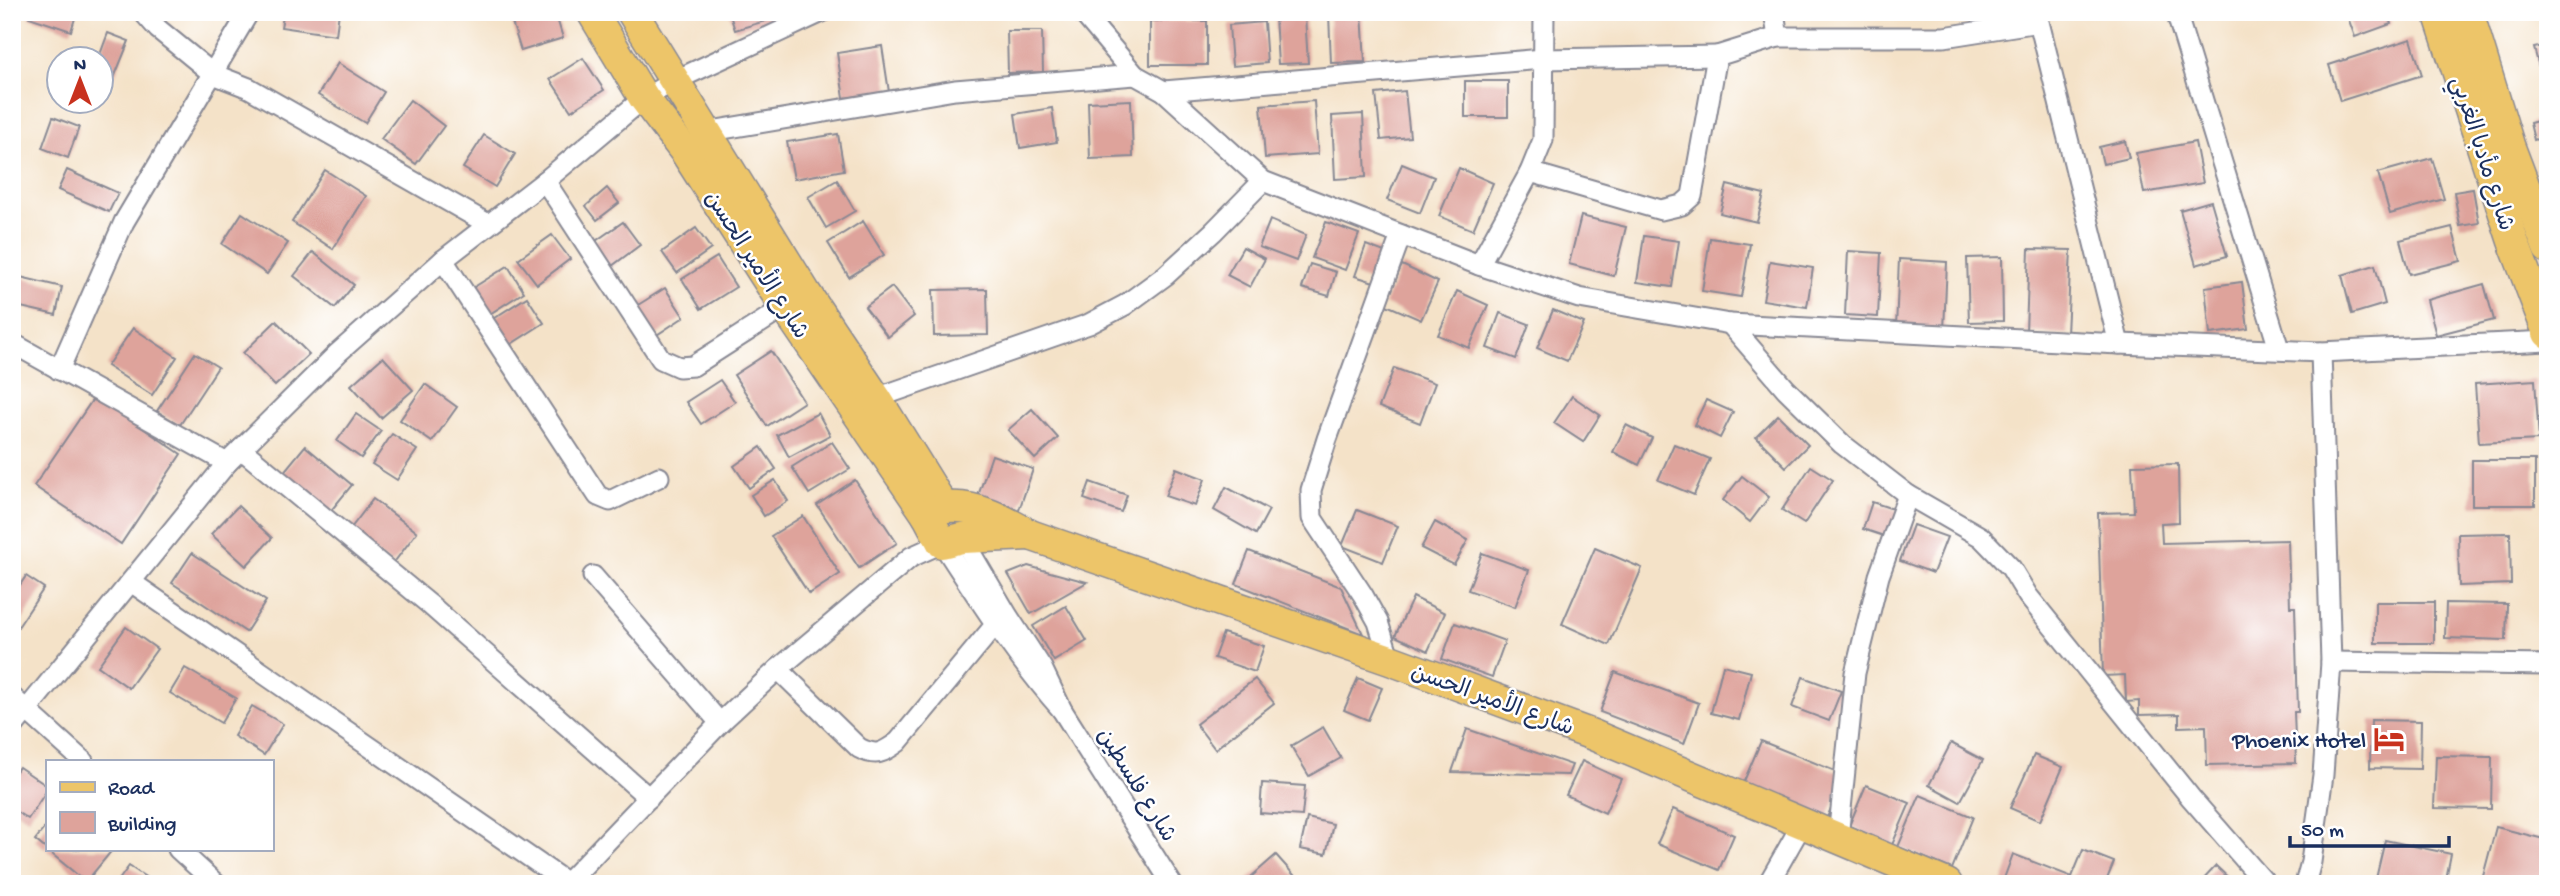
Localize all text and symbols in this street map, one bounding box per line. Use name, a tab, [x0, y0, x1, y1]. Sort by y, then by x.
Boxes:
north arrow	[46, 46, 116, 116]
text: N	[74, 55, 86, 78]
street label: شارع مأدبا الغربي	[2439, 72, 2522, 236]
street label: شارع الأمير الحسن	[697, 183, 818, 345]
street label: شارع الأمير الحسن	[1407, 654, 1579, 743]
hotel icon: Phoenix Hotel	[2372, 722, 2406, 756]
street label: شارع فلسطين	[1089, 724, 1181, 848]
place label: Phoenix Hotel	[2231, 729, 2366, 756]
legend	[46, 760, 273, 850]
text: Road	[108, 778, 156, 803]
scale bar	[2290, 805, 2450, 849]
text: Building	[107, 814, 177, 839]
text: 50 m	[2301, 820, 2344, 845]

